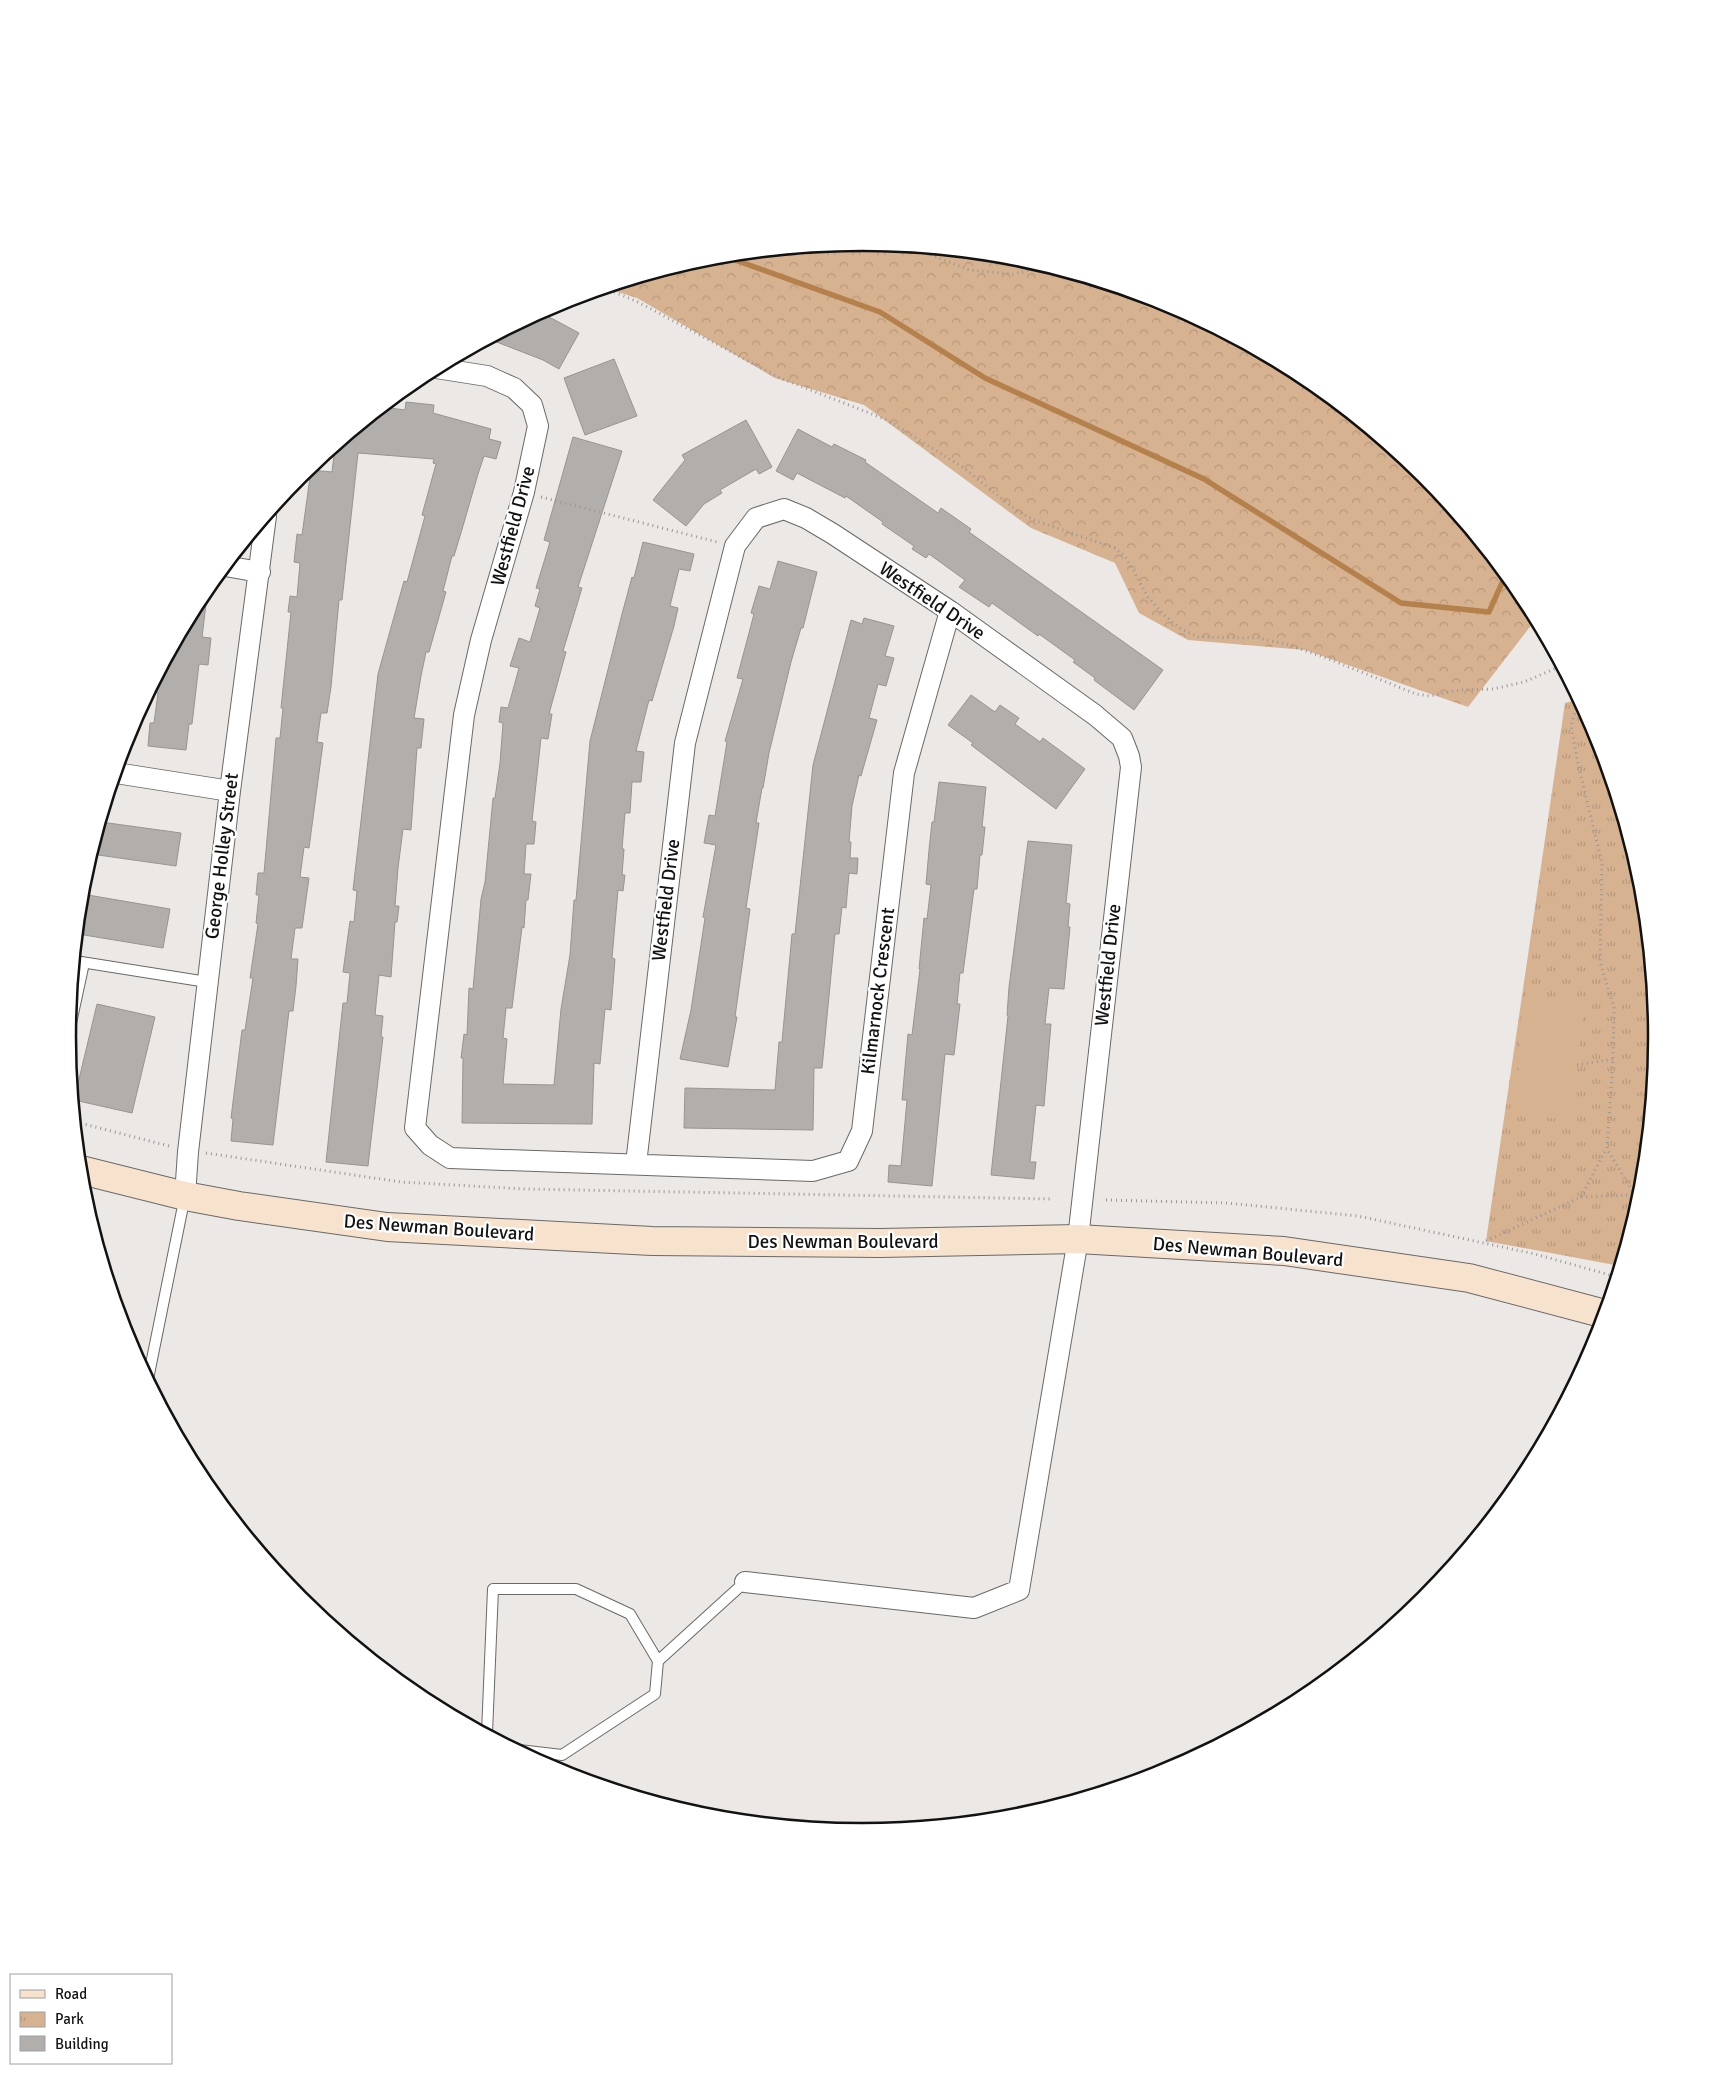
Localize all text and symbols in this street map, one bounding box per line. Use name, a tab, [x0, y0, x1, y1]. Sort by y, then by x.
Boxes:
street label: Westfield Drive	[485, 463, 541, 589]
street label: Westfield Drive	[874, 557, 990, 645]
street label: George Holley Street	[200, 771, 244, 941]
street label: Westfield Drive	[647, 838, 685, 962]
street label: Westfield Drive	[1090, 903, 1126, 1027]
street label: Kilmarnock Crescent	[856, 906, 900, 1076]
street label: Des Newman Boulevard	[343, 1209, 535, 1247]
street label: Des Newman Boulevard	[747, 1230, 939, 1254]
street label: Des Newman Boulevard	[1152, 1232, 1344, 1272]
legend	[10, 1974, 172, 2064]
text: Road	[55, 1985, 87, 2003]
text: Park	[55, 2010, 84, 2028]
text: Building	[55, 2035, 109, 2053]

